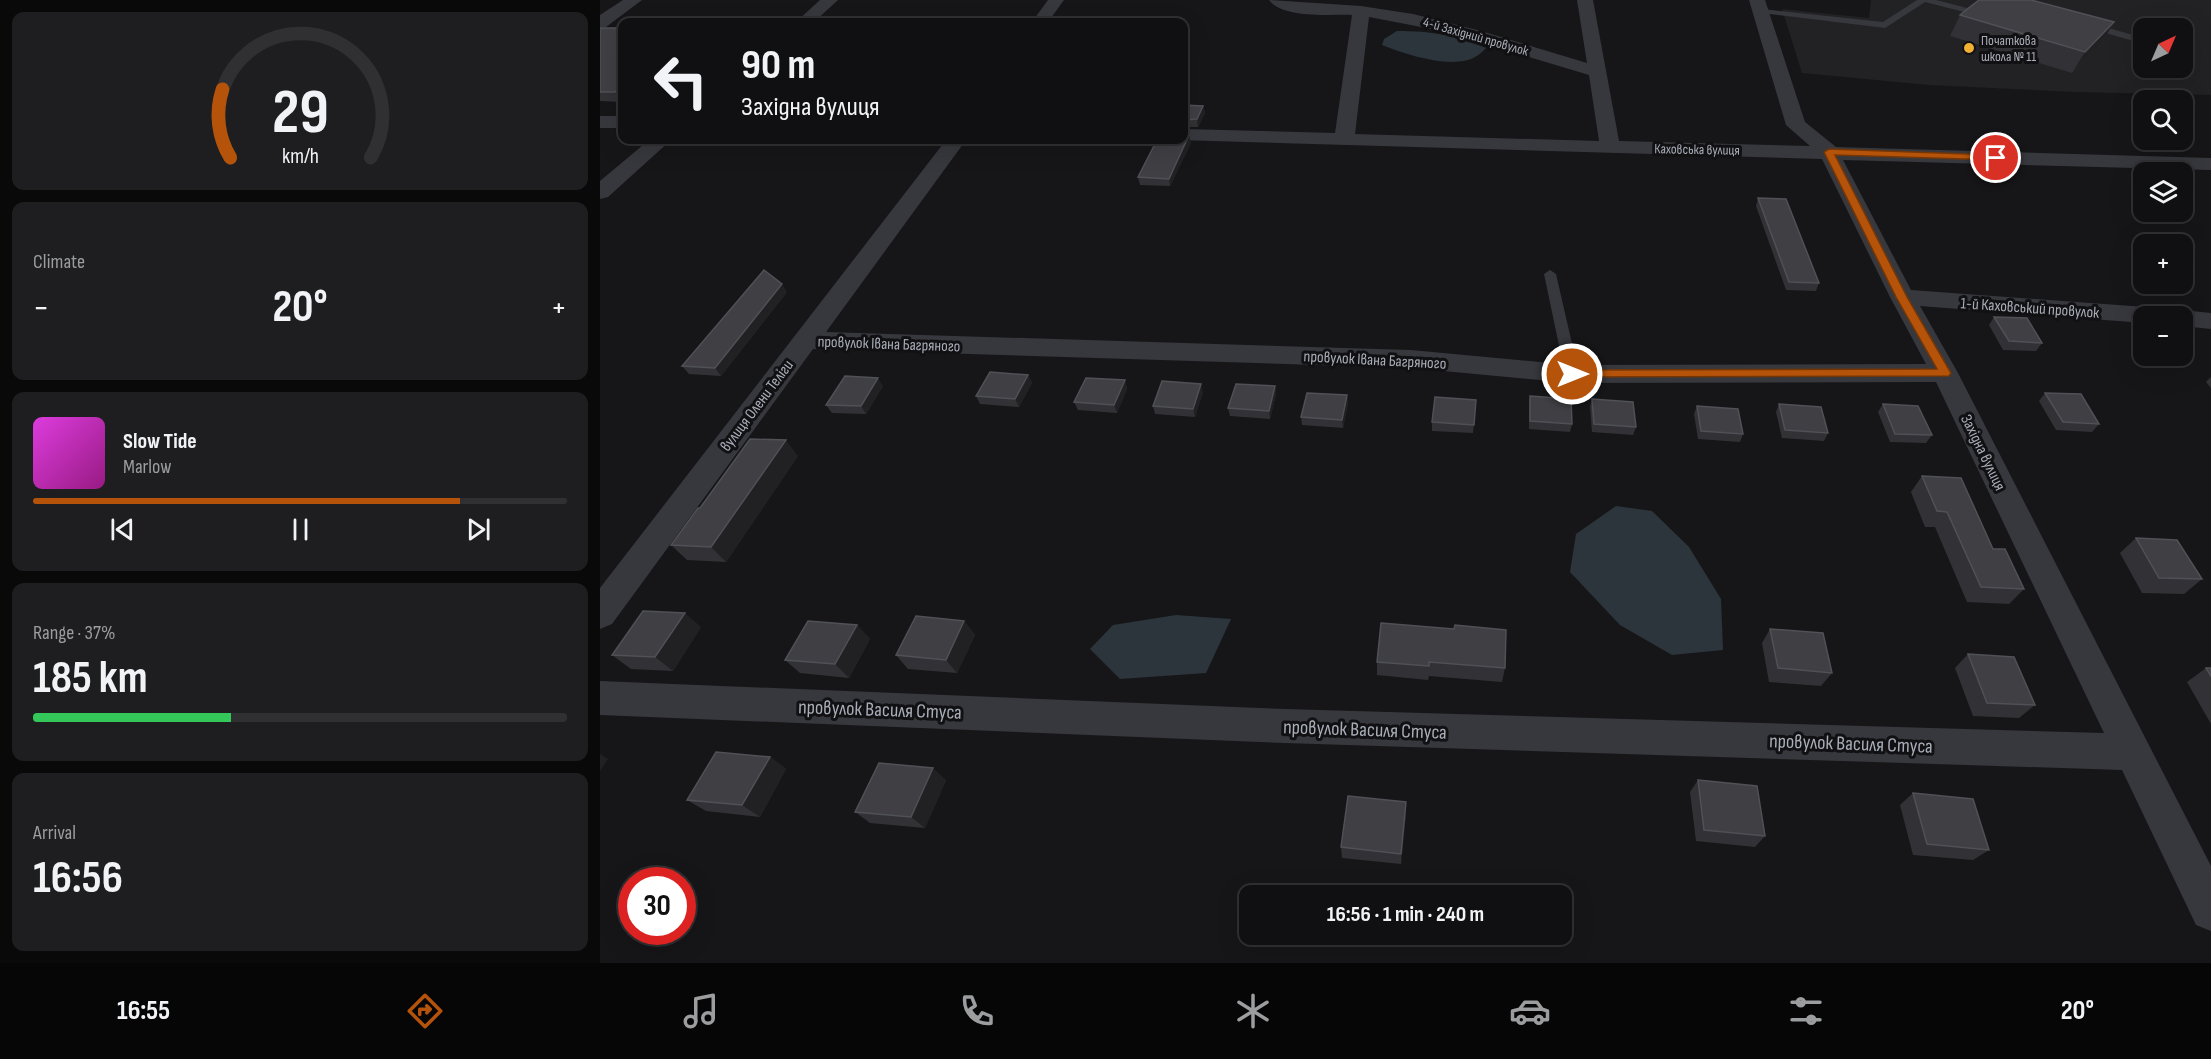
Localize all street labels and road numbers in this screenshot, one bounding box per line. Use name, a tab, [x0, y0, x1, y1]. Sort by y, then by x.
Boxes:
street label: 4-й Західний провулок	[1421, 13, 1531, 60]
street label: Каховська вулиця	[1654, 140, 1740, 159]
street label: 1-й Каховський провулок	[1960, 294, 2101, 323]
street label: провулок Івана Багряного	[817, 333, 961, 356]
street label: провулок Івана Багряного	[1303, 347, 1447, 374]
street label: вулиця Олени Теліги	[717, 356, 798, 455]
street label: Західна вулиця	[1956, 412, 2009, 494]
street label: провулок Василя Стуса	[798, 695, 962, 725]
street label: провулок Василя Стуса	[1283, 715, 1447, 745]
street label: провулок Василя Стуса	[1769, 729, 1933, 759]

